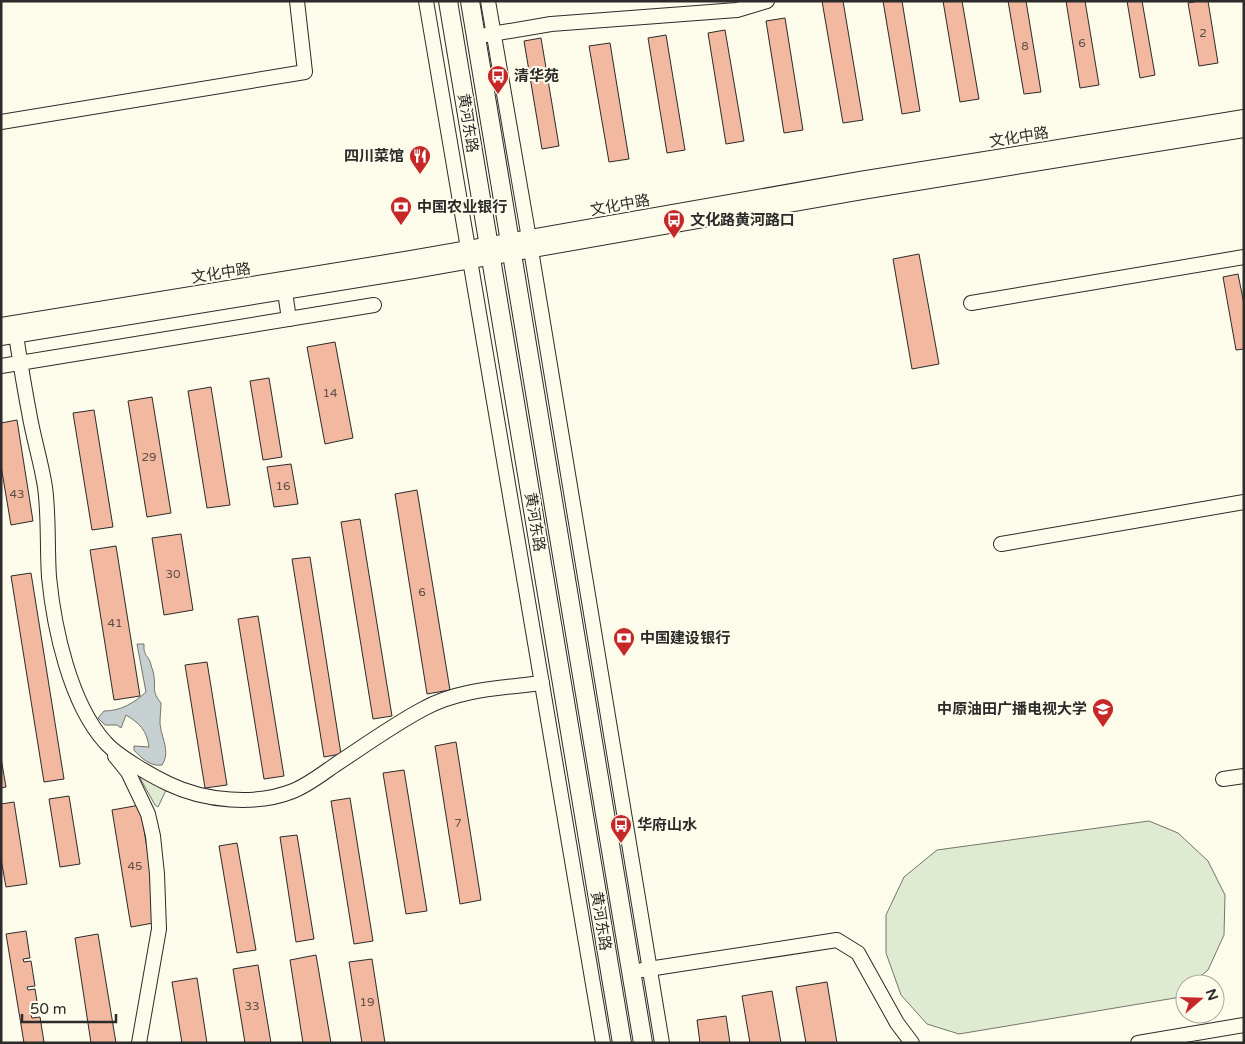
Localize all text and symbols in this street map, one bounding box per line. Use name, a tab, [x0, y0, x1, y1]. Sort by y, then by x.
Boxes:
house number: 2	[1199, 26, 1207, 40]
house number: 6	[1078, 36, 1086, 50]
house number: 8	[1021, 39, 1029, 53]
bus stop icon: 清华苑	[486, 64, 510, 95]
place label: 清华苑	[514, 67, 559, 85]
street label: 黄河东路	[454, 92, 482, 154]
street label: 文化中路	[988, 123, 1050, 151]
restaurant icon: 四川菜馆	[408, 144, 432, 175]
place label: 四川菜馆	[344, 147, 404, 165]
street label: 文化中路	[589, 191, 651, 219]
bank icon: 中国农业银行	[389, 195, 413, 226]
place label: 中国农业银行	[417, 198, 507, 216]
bus stop icon: 文化路黄河路口	[662, 208, 686, 239]
place label: 文化路黄河路口	[690, 211, 795, 229]
street label: 文化中路	[190, 259, 252, 287]
house number: 14	[322, 386, 338, 400]
house number: 29	[141, 450, 157, 464]
house number: 16	[275, 479, 291, 493]
house number: 43	[9, 487, 25, 501]
street label: 黄河东路	[521, 491, 549, 553]
house number: 30	[165, 567, 181, 581]
house number: 6	[418, 585, 426, 599]
house number: 41	[107, 616, 123, 630]
bank icon: 中国建设银行	[612, 626, 636, 657]
place label: 中国建设银行	[640, 629, 730, 647]
school or university icon: 中原油田广播电视大学	[1091, 697, 1115, 728]
place label: 中原油田广播电视大学	[937, 700, 1087, 718]
bus stop icon: 华府山水	[609, 813, 633, 844]
house number: 7	[454, 816, 462, 830]
place label: 华府山水	[637, 816, 697, 834]
house number: 45	[127, 859, 143, 873]
street label: 黄河东路	[587, 890, 615, 952]
north arrow	[1175, 974, 1225, 1024]
text: N	[1202, 987, 1222, 1003]
scale bar	[22, 992, 116, 1024]
house number: 19	[359, 995, 375, 1009]
house number: 33	[244, 999, 260, 1013]
text: 50 m	[30, 1000, 67, 1018]

